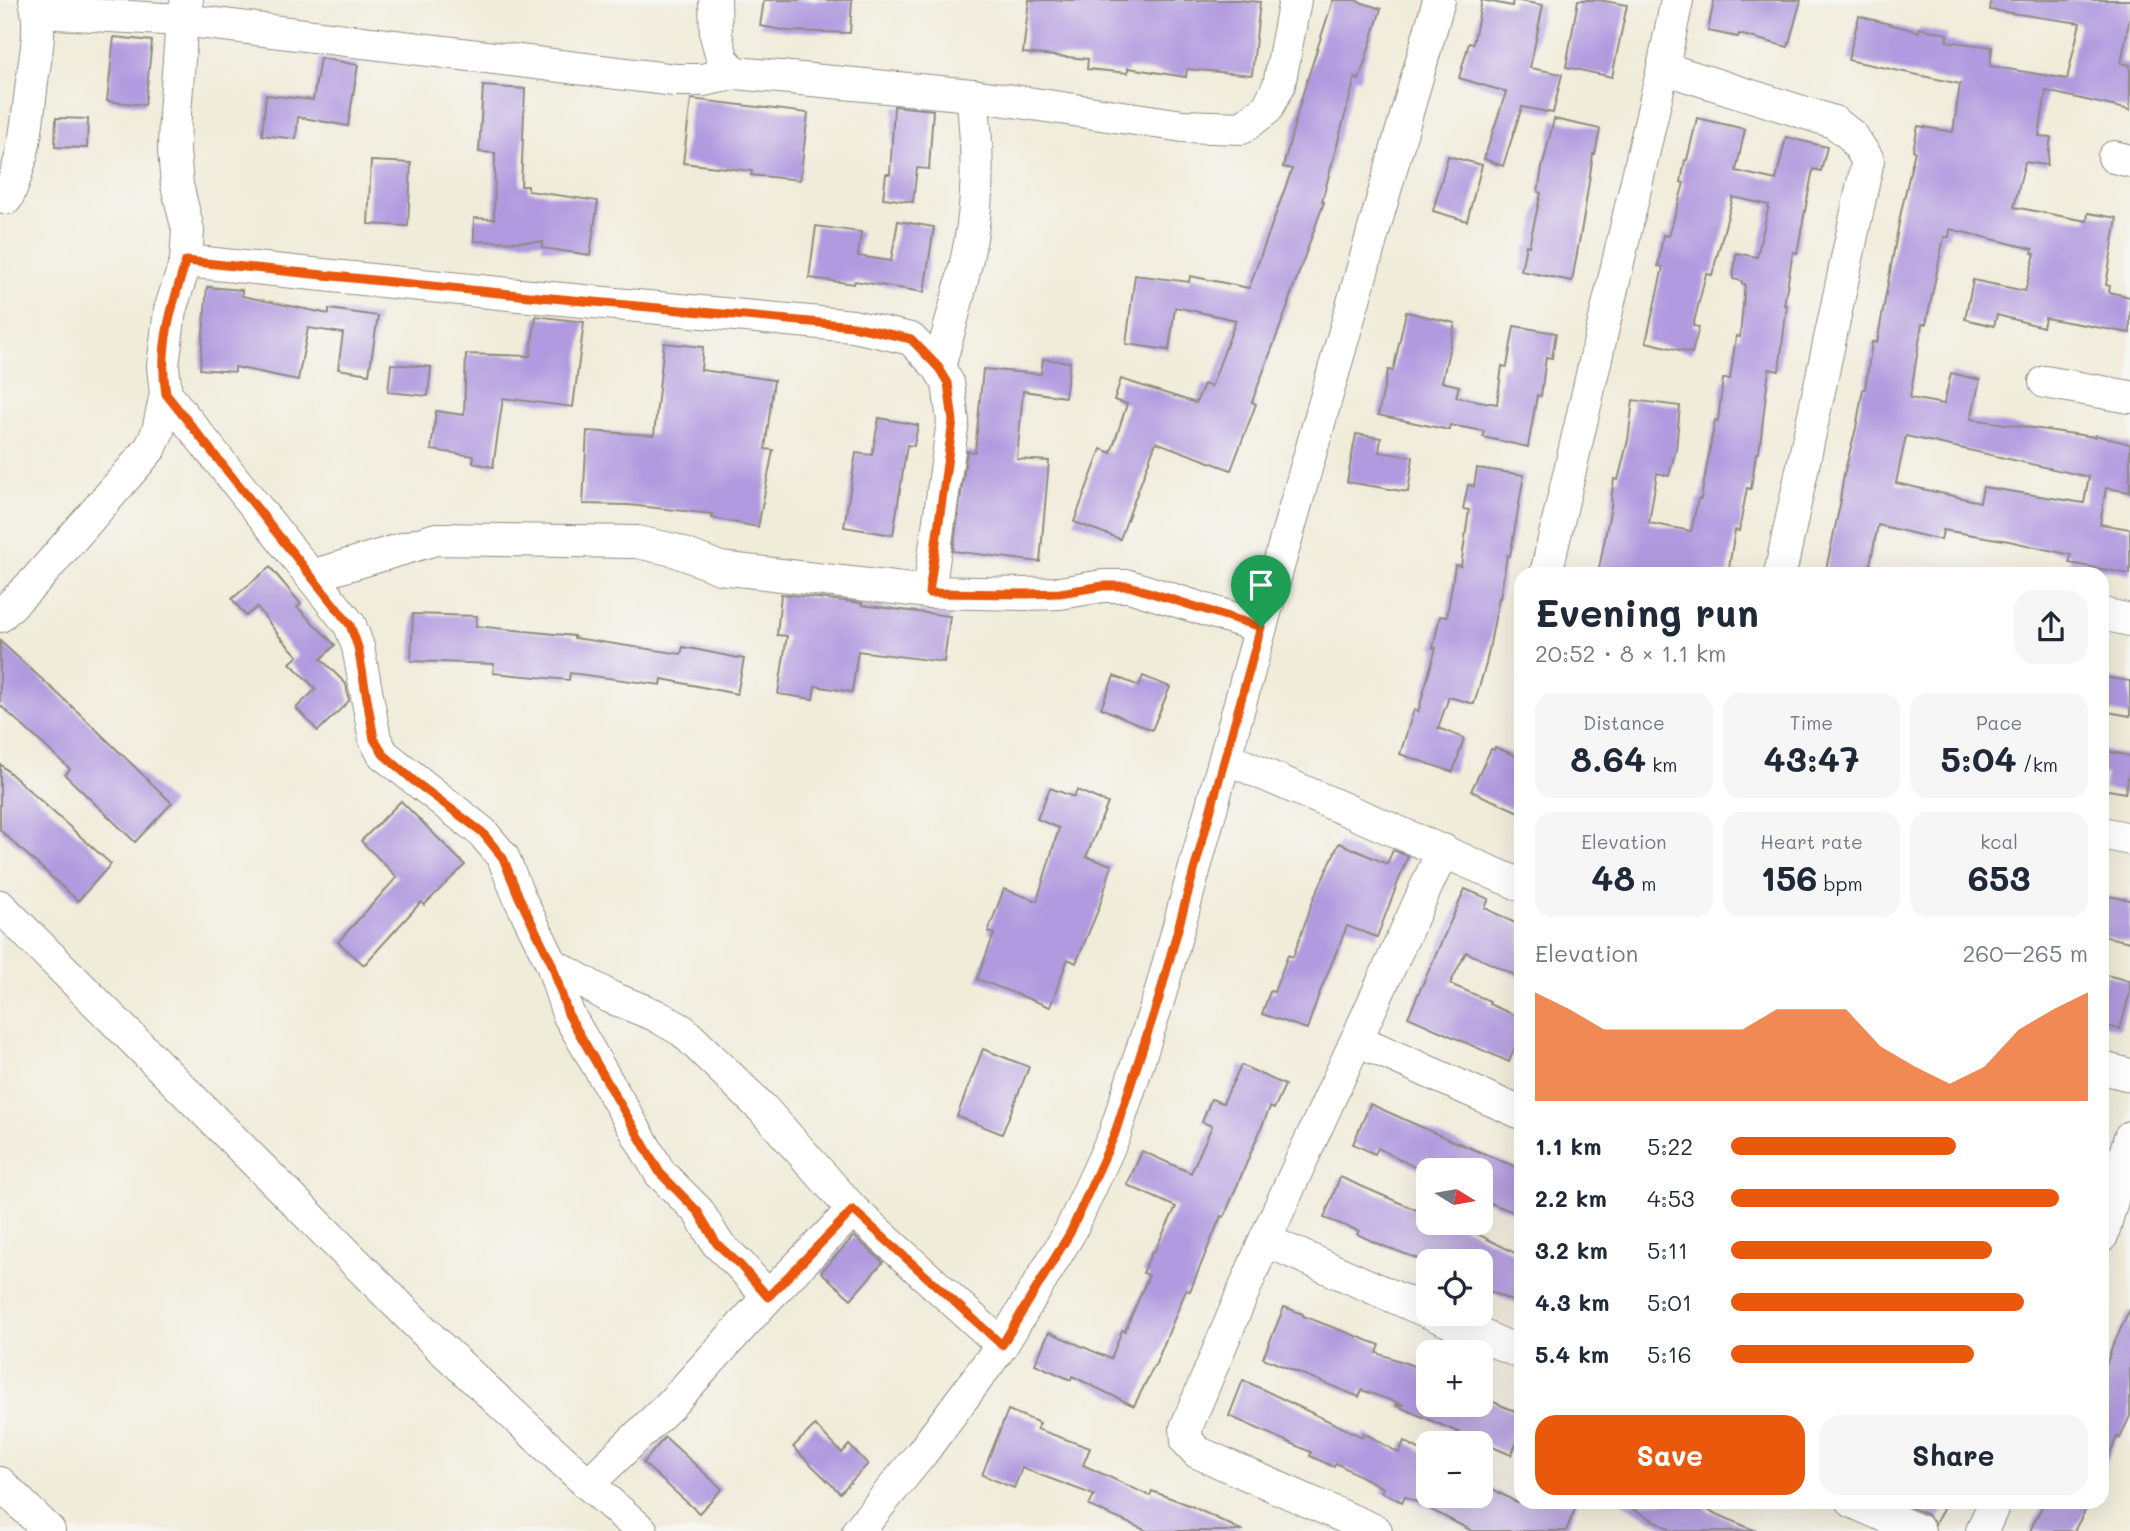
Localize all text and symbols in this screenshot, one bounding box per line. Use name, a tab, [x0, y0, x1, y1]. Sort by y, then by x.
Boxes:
pin	[1231, 555, 1291, 627]
icon: arrive	[1242, 566, 1280, 604]
text: Evening run	[1535, 587, 1759, 637]
button: share	[2014, 590, 2088, 664]
text: 20:52 · 8 × 1.1 km	[1535, 638, 1726, 668]
text: Distance	[1583, 710, 1665, 735]
text: Time	[1790, 710, 1833, 735]
text: Pace	[1976, 710, 2022, 735]
text: 8.64	[1570, 735, 1646, 781]
text: 43:47	[1764, 735, 1859, 781]
text: 5:04	[1940, 735, 2017, 781]
text: km	[1646, 752, 1677, 777]
text: /km	[2017, 752, 2058, 777]
text: Elevation	[1581, 829, 1666, 854]
text: Heart rate	[1760, 829, 1863, 854]
text: kcal	[1980, 829, 2018, 854]
text: 48	[1591, 854, 1635, 900]
text: 156	[1760, 854, 1818, 900]
text: 653	[1968, 854, 2030, 900]
text: m	[1635, 871, 1656, 896]
text: bpm	[1818, 871, 1863, 896]
text: Elevation	[1535, 938, 1638, 968]
text: 260–265 m	[1962, 938, 2088, 968]
text: 1.1 km	[1535, 1131, 1601, 1161]
text: 5:22	[1647, 1131, 1693, 1161]
north arrow	[1416, 1158, 1493, 1236]
map controls	[1416, 1158, 1493, 1508]
text: 2.2 km	[1535, 1183, 1607, 1213]
text: 4:53	[1647, 1183, 1695, 1213]
text: 3.2 km	[1535, 1235, 1608, 1265]
text: 5:11	[1647, 1235, 1688, 1265]
button: locate	[1416, 1249, 1493, 1326]
text: 4.3 km	[1535, 1287, 1609, 1317]
text: 5:01	[1647, 1287, 1692, 1317]
text: 5.4 km	[1535, 1339, 1609, 1369]
text: 5:16	[1647, 1339, 1692, 1369]
button: +	[1416, 1340, 1493, 1417]
button: Save	[1535, 1415, 1805, 1495]
button: Share	[1819, 1415, 2088, 1495]
button: −	[1416, 1431, 1493, 1508]

